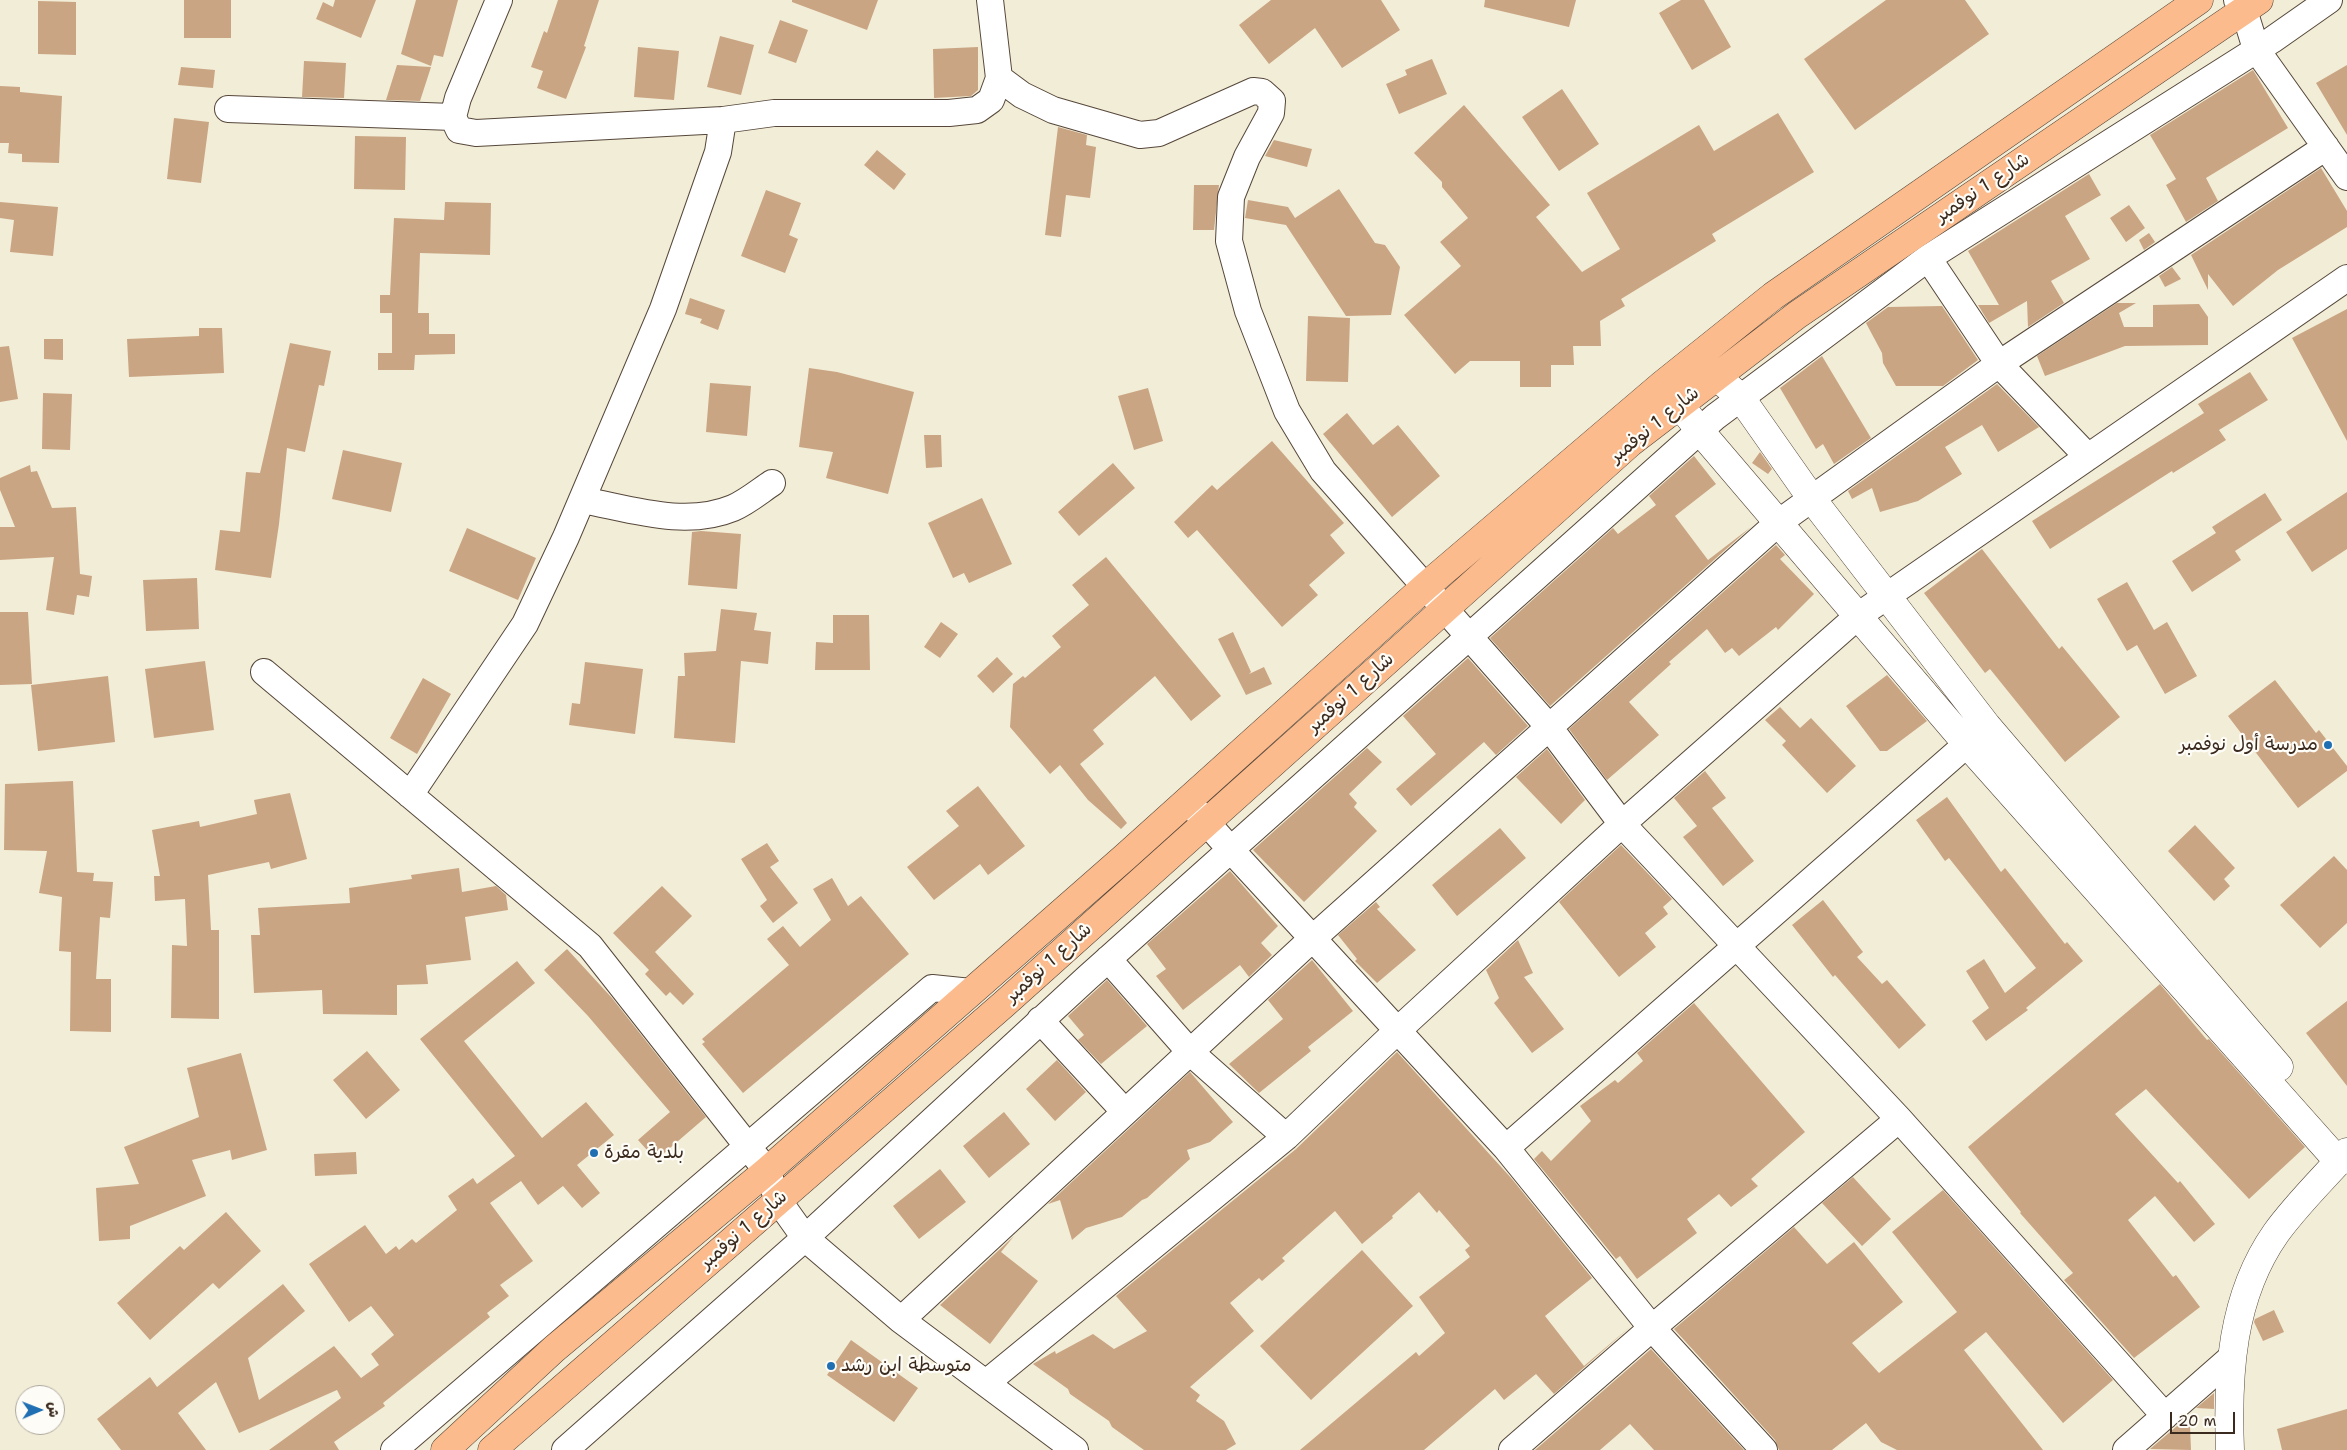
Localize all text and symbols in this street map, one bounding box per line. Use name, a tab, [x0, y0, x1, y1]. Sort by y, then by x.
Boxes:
street label: شارع 1 نوفمبر	[1932, 148, 2034, 228]
street label: شارع 1 نوفمبر	[1606, 382, 1704, 468]
street label: شارع 1 نوفمبر	[1303, 648, 1399, 738]
place label: مدرسة أول نوفمبر	[2179, 734, 2318, 756]
marker: مدرسة أول نوفمبر	[2322, 739, 2334, 751]
street label: شارع 1 نوفمبر	[1001, 918, 1097, 1008]
place label: بلدية مقرة	[604, 1142, 684, 1164]
marker: بلدية مقرة	[588, 1147, 600, 1159]
street label: شارع 1 نوفمبر	[696, 1186, 792, 1274]
place label: متوسطة ابن رشد	[841, 1355, 972, 1377]
marker: متوسطة ابن رشد	[825, 1360, 837, 1372]
north arrow	[15, 1385, 65, 1435]
text: ش	[45, 1402, 63, 1418]
scale bar	[2172, 1402, 2237, 1434]
text: 20 m	[2178, 1411, 2217, 1431]

